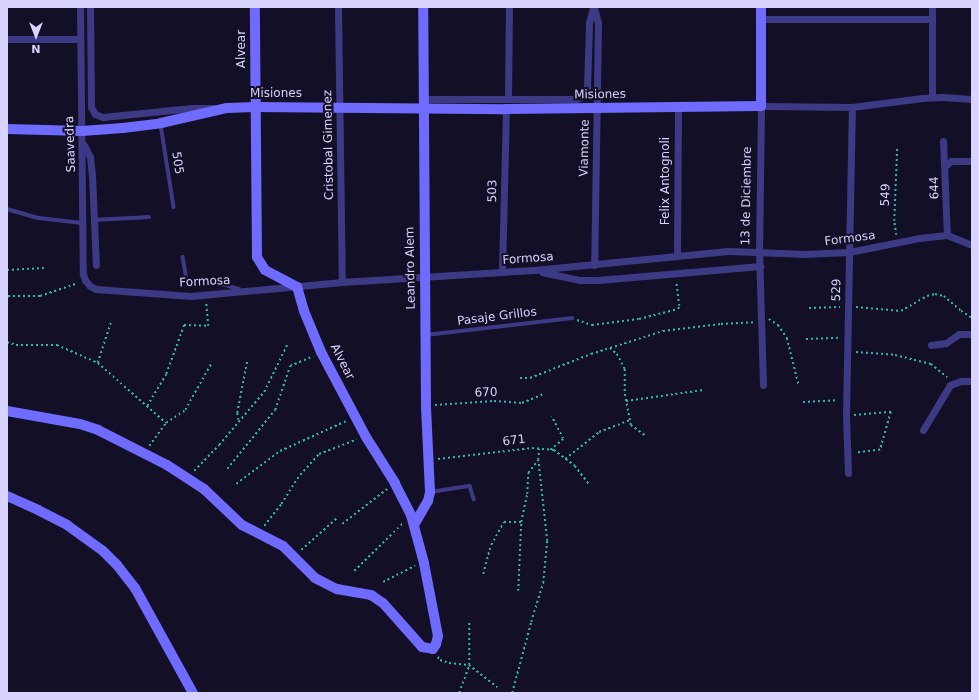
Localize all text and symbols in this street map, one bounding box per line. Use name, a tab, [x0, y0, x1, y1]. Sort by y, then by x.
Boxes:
north arrow	[16, 16, 56, 56]
street label: Alvear	[235, 30, 249, 68]
text: N	[31, 42, 41, 55]
street label: Misiones	[250, 87, 302, 101]
street label: Misiones	[574, 87, 626, 103]
street label: Cristobal Gimenez	[321, 90, 337, 200]
street label: Saavedra	[63, 115, 79, 173]
street label: Viamonte	[577, 119, 593, 177]
street label: Felix Antognoli	[659, 137, 673, 225]
street label: 13 de Diciembre	[739, 146, 755, 246]
street label: 505	[168, 151, 186, 175]
street label: 644	[927, 176, 943, 200]
street label: 503	[486, 179, 500, 203]
street label: 549	[878, 183, 894, 207]
street label: Leandro Alem	[403, 226, 419, 310]
street label: Formosa	[824, 229, 876, 249]
street label: Formosa	[502, 250, 554, 268]
street label: Formosa	[179, 273, 231, 291]
street label: 529	[830, 278, 844, 302]
street label: Pasaje Grillos	[456, 305, 538, 329]
street label: Alvear	[327, 342, 357, 382]
street label: 670	[474, 385, 498, 401]
street label: 671	[502, 432, 526, 450]

